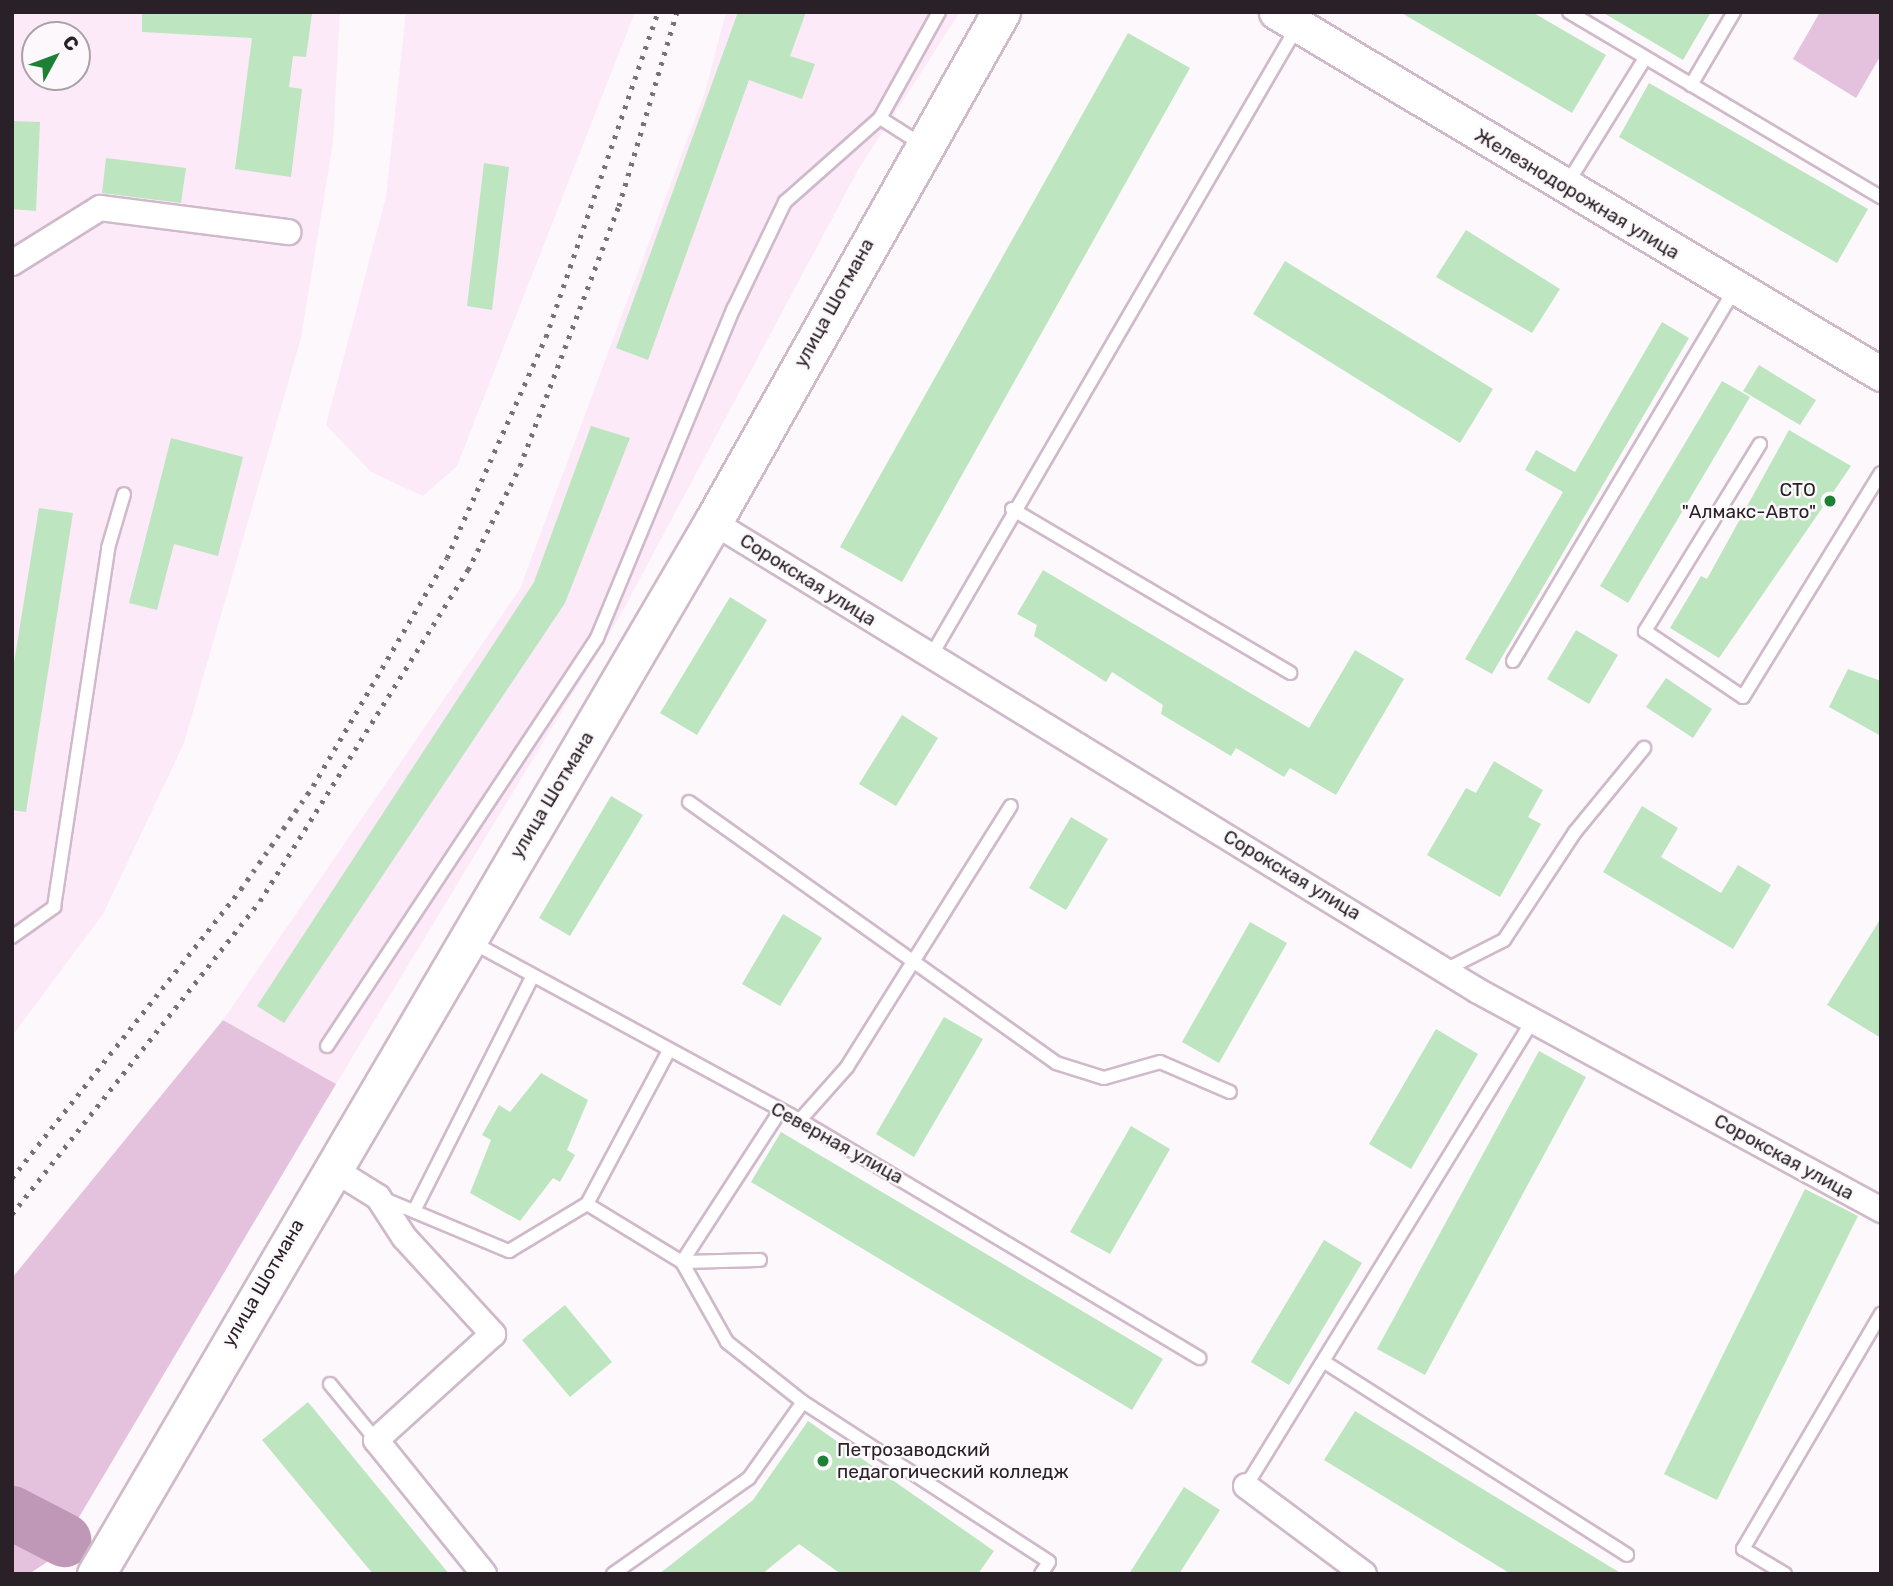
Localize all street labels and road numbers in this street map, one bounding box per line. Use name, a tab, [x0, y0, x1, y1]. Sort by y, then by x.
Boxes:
street label: Железнодорожная улица	[1471, 124, 1683, 264]
street label: улица Шотмана	[789, 235, 879, 371]
street label: Сорокская улица	[736, 529, 880, 631]
street label: улица Шотмана	[505, 728, 599, 862]
street label: Сорокская улица	[1219, 825, 1365, 925]
street label: Северная улица	[767, 1097, 907, 1189]
street label: Сорокская улица	[1710, 1109, 1858, 1205]
street label: улица Шотмана	[217, 1215, 309, 1351]

